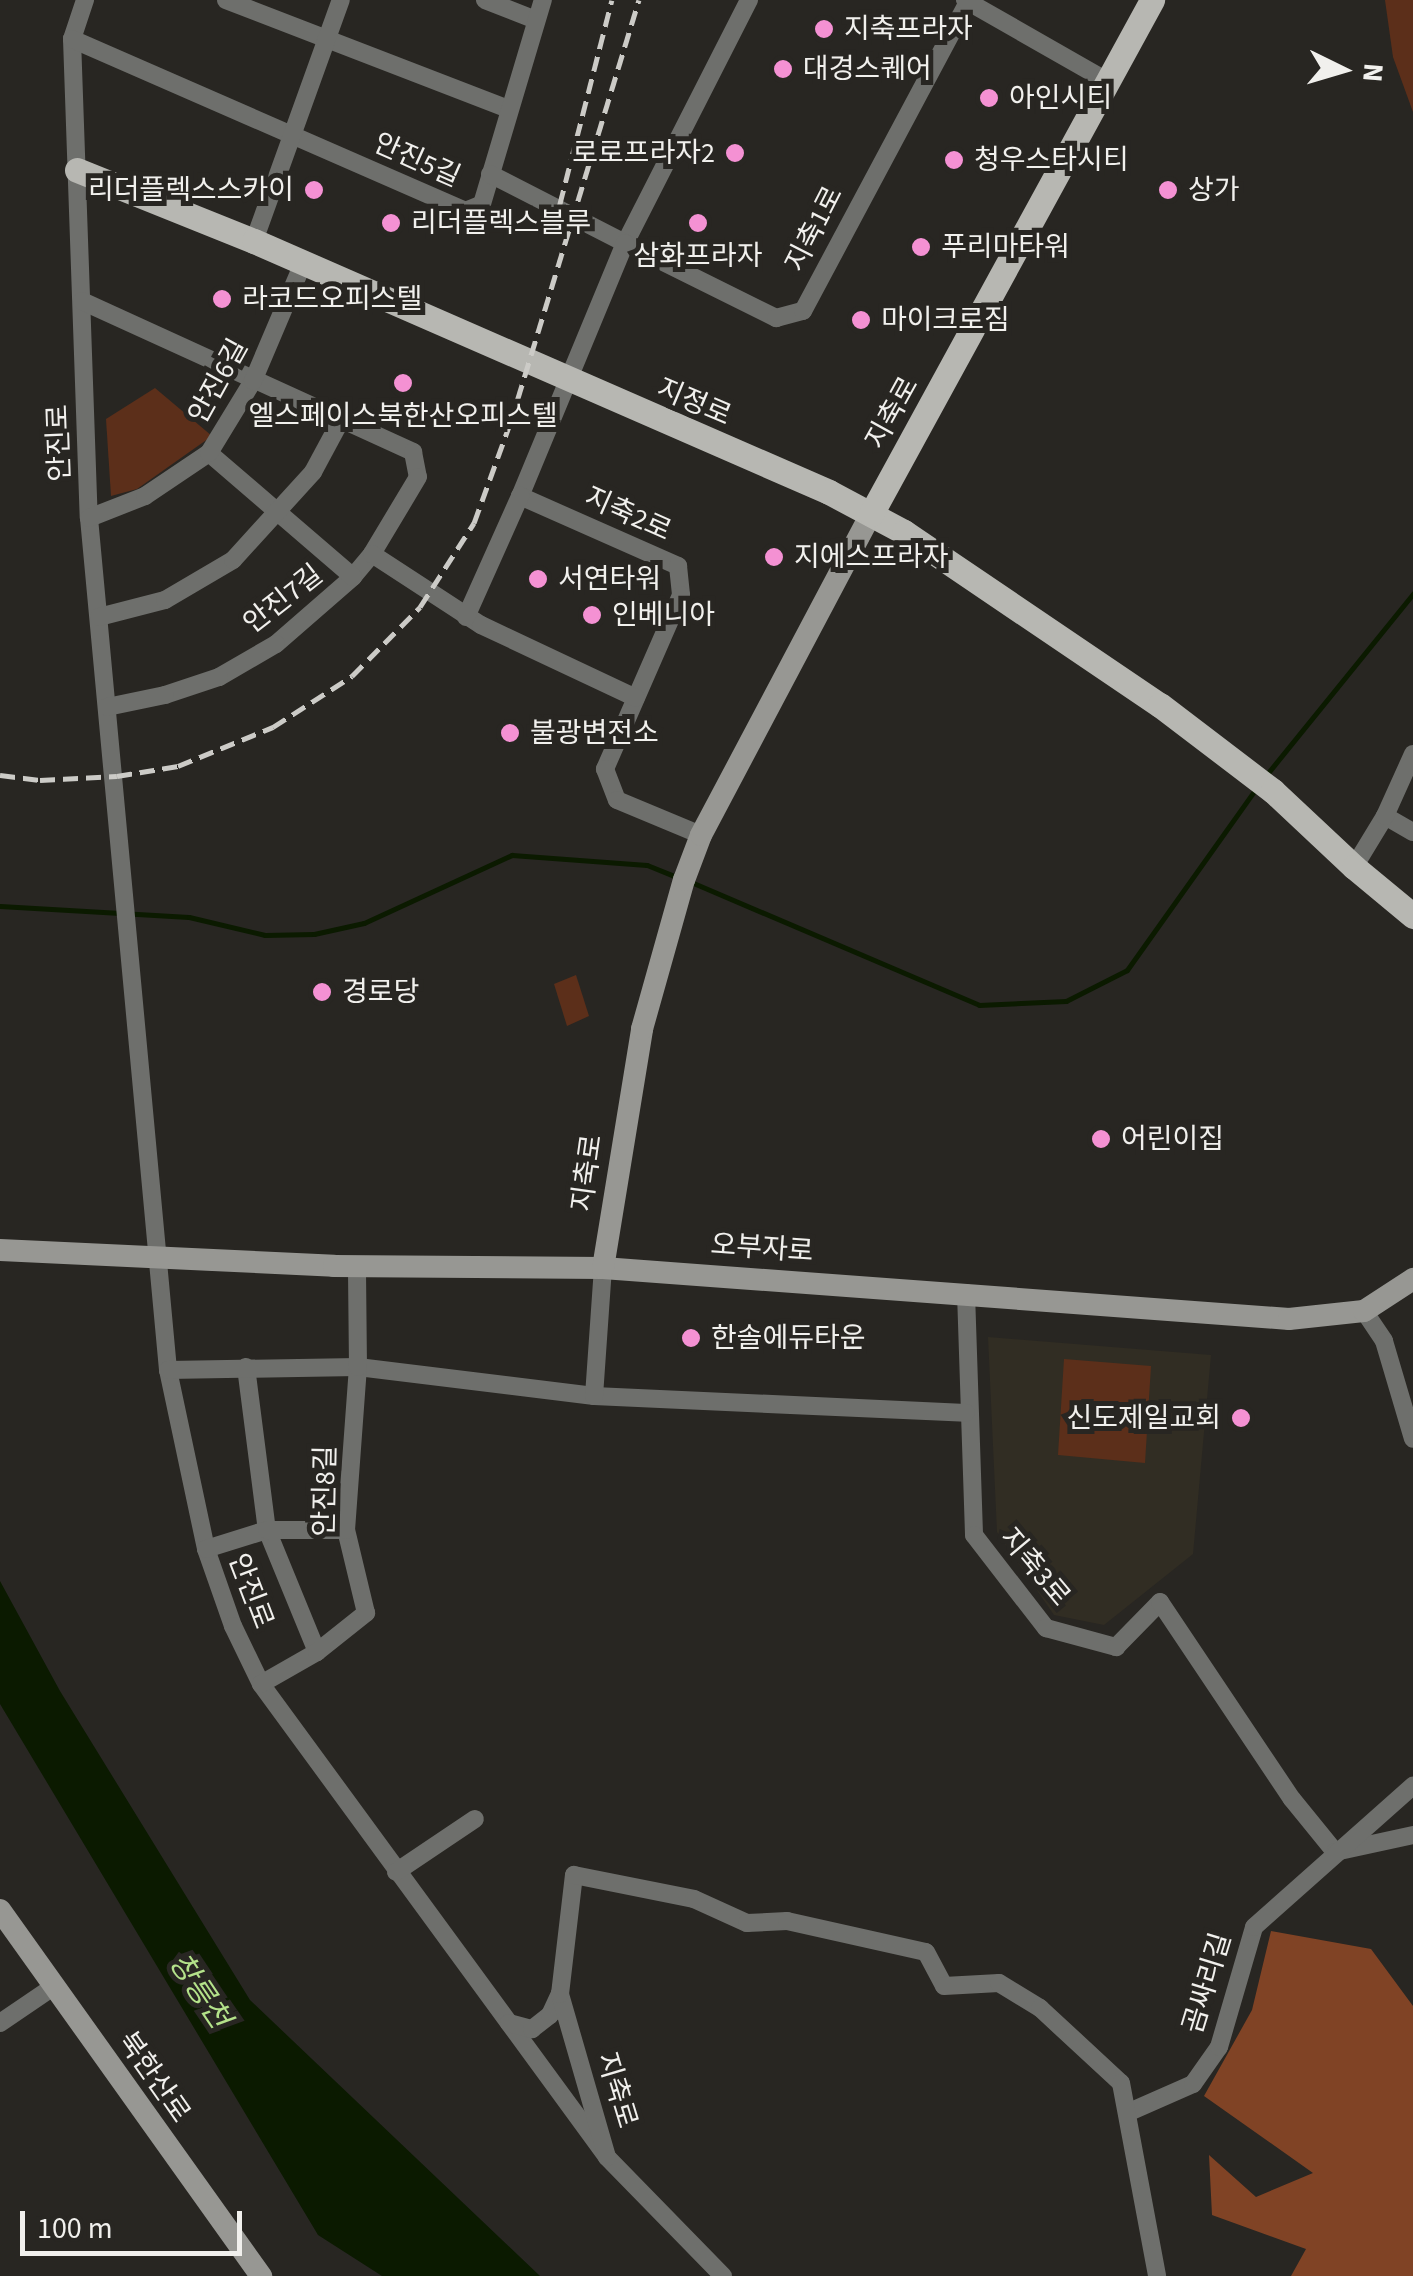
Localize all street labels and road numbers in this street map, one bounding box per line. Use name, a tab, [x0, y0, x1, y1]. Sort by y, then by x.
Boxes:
street label: 안진5길	[369, 126, 465, 194]
street label: 지축1로	[778, 181, 850, 277]
street label: 안진6길	[181, 333, 255, 429]
street label: 지정로	[652, 371, 736, 433]
street label: 지축로	[859, 371, 925, 455]
street label: 안진로	[41, 404, 77, 482]
street label: 지축2로	[580, 480, 676, 548]
street label: 안진7길	[237, 558, 329, 640]
street label: 지축로	[565, 1132, 609, 1214]
street label: 오부자로	[709, 1228, 815, 1268]
street label: 안진8길	[307, 1445, 343, 1537]
street label: 지축3로	[993, 1521, 1077, 1613]
street label: 안진로	[221, 1549, 281, 1633]
street label: 곰싸리길	[1176, 1929, 1238, 2037]
street label: 북한산로	[111, 2025, 197, 2129]
street label: 지축로	[590, 2048, 644, 2132]

